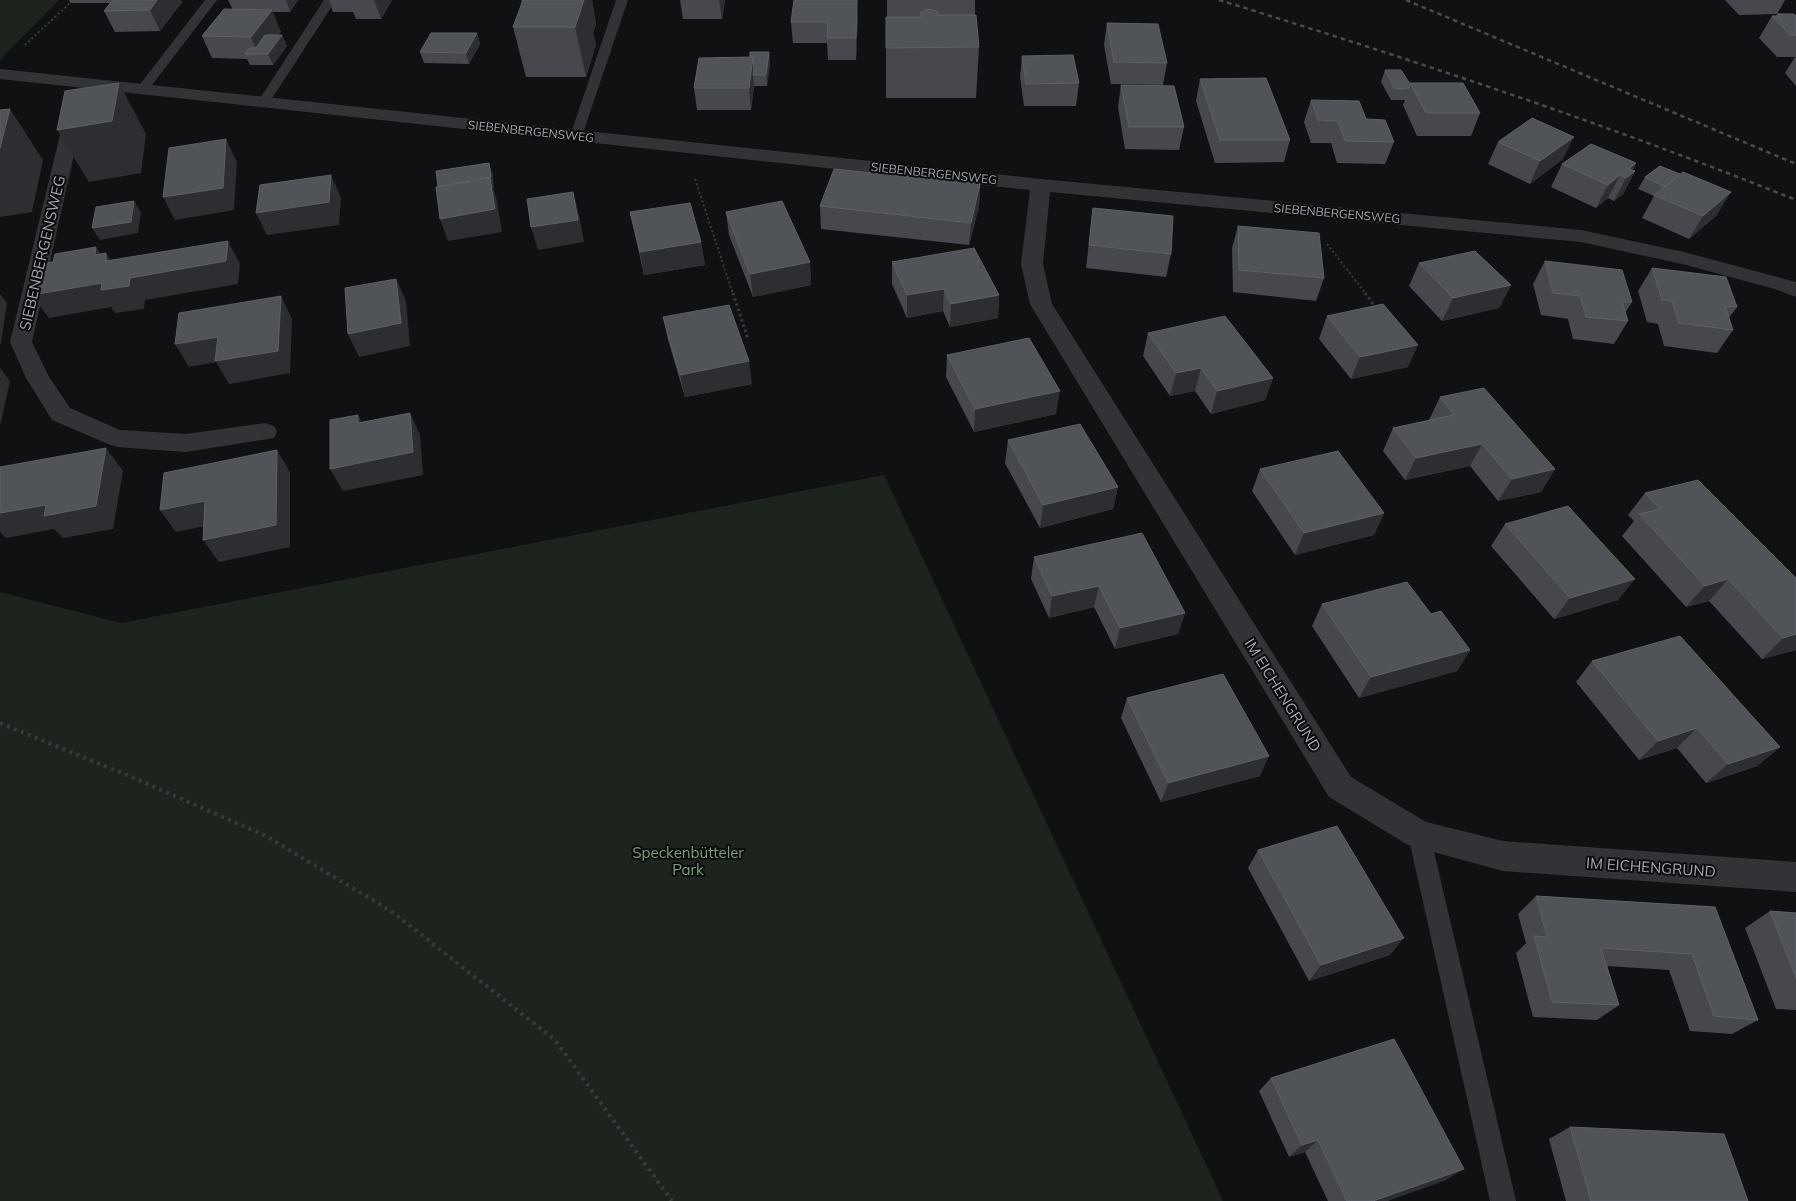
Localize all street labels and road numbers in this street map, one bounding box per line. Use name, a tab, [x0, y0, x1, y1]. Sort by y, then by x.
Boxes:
street label: SIEBENBERGENSWEG	[467, 117, 595, 145]
street label: SIEBENBERGENSWEG	[870, 159, 998, 187]
street label: SIEBENBERGENSWEG	[15, 174, 69, 332]
street label: SIEBENBERGENSWEG	[1273, 200, 1401, 226]
street label: IM EICHENGRUND	[1241, 635, 1325, 755]
street label: IM EICHENGRUND	[1586, 853, 1716, 881]

